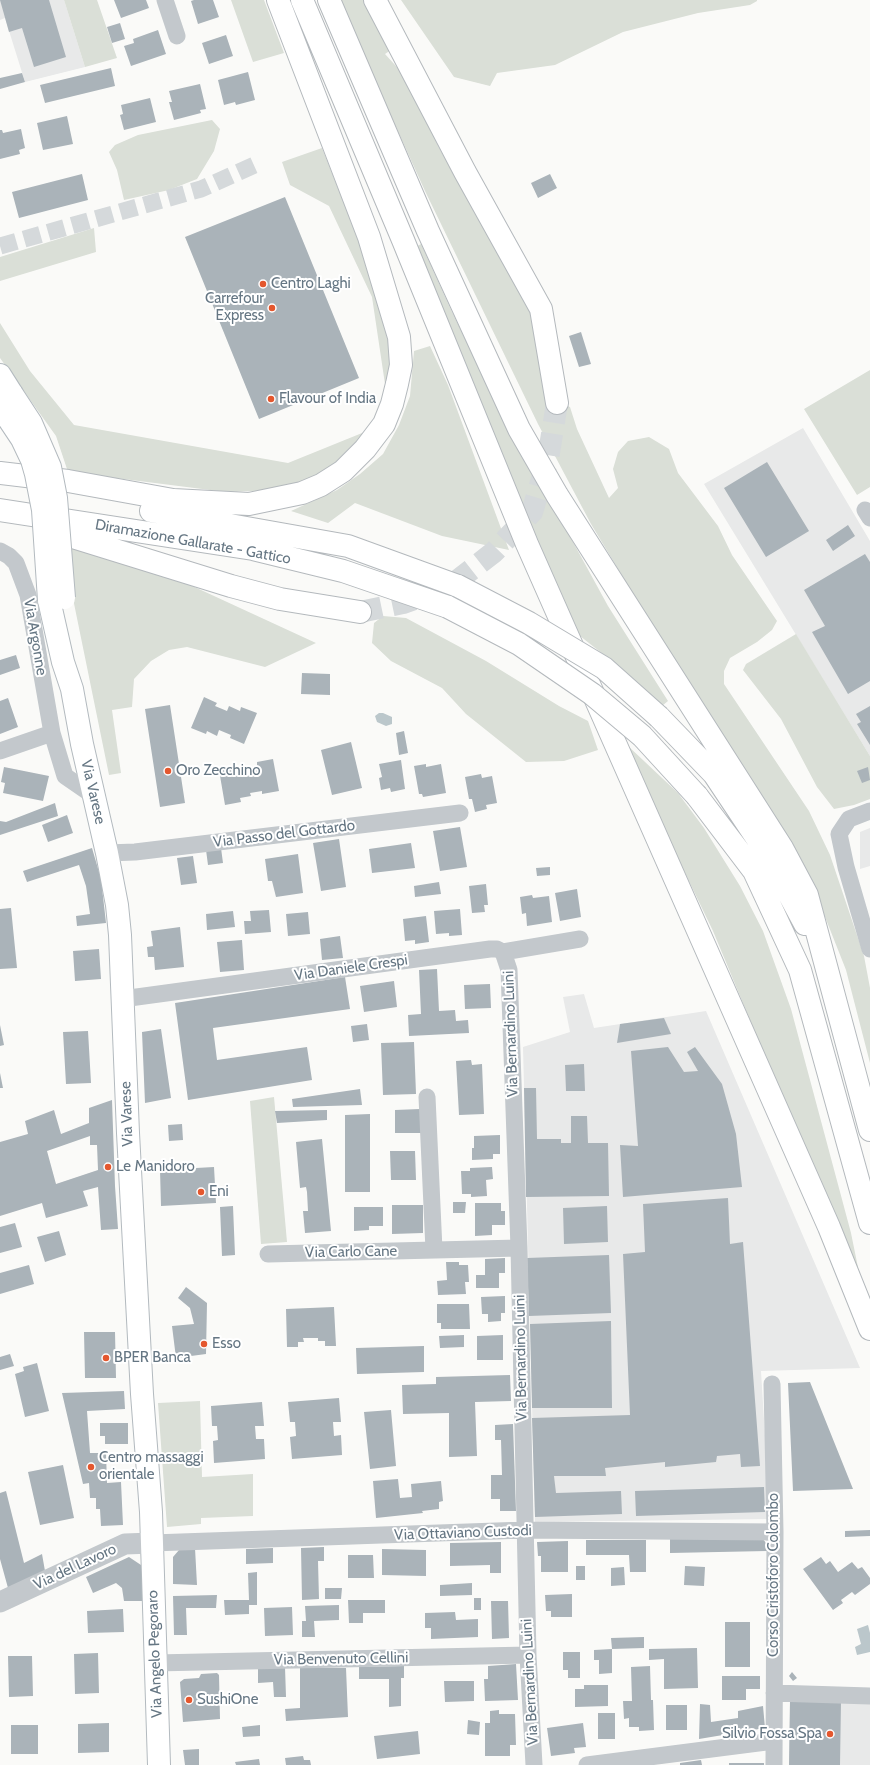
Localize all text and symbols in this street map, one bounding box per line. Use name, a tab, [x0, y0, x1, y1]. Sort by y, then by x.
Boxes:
place label: Centro Laghi	[271, 275, 351, 293]
marker: Centro Laghi	[258, 279, 268, 289]
place label: Carrefour Express	[205, 290, 264, 325]
marker: Carrefour Express	[267, 303, 277, 313]
place label: Flavour of India	[279, 390, 376, 408]
marker: Flavour of India	[266, 394, 276, 404]
street label: Diramazione Gallarate - Gattico	[94, 516, 292, 568]
street label: Via Argonne	[19, 597, 51, 677]
street label: Via Varese	[77, 758, 109, 826]
place label: Oro Zecchino	[176, 762, 261, 780]
marker: Oro Zecchino	[163, 766, 173, 776]
street label: Via Passo del Gottardo	[212, 816, 356, 852]
street label: Via Daniele Crespi	[293, 951, 409, 985]
street label: Via Bernardino Luini	[500, 970, 522, 1098]
street label: Via Varese	[117, 1081, 137, 1147]
place label: Le Manidoro	[116, 1158, 195, 1176]
marker: Le Manidoro	[103, 1162, 113, 1172]
place label: Eni	[209, 1183, 229, 1201]
marker: Eni	[196, 1187, 206, 1197]
street label: Via Carlo Cane	[305, 1242, 397, 1262]
street label: Via Bernardino Luini	[511, 1295, 531, 1421]
place label: Esso	[212, 1335, 241, 1353]
marker: Esso	[199, 1339, 209, 1349]
place label: BPER Banca	[114, 1349, 191, 1367]
marker: BPER Banca	[101, 1353, 111, 1363]
place label: Centro massaggi orientale	[99, 1449, 204, 1484]
marker: Centro massaggi orientale	[86, 1462, 96, 1472]
street label: Corso Cristoforo Colombo	[765, 1493, 783, 1657]
street label: Via Ottaviano Custodi	[394, 1522, 532, 1544]
street label: Via del Lavoro	[31, 1540, 119, 1594]
street label: Via Angelo Pegoraro	[144, 1590, 166, 1718]
street label: Via Bernardino Luini	[518, 1618, 542, 1746]
street label: Via Benvenuto Cellini	[273, 1649, 409, 1669]
place label: SushiOne	[197, 1691, 258, 1709]
marker: SushiOne	[184, 1695, 194, 1705]
place label: Silvio Fossa Spa	[722, 1725, 822, 1743]
marker: Silvio Fossa Spa	[825, 1729, 835, 1739]

